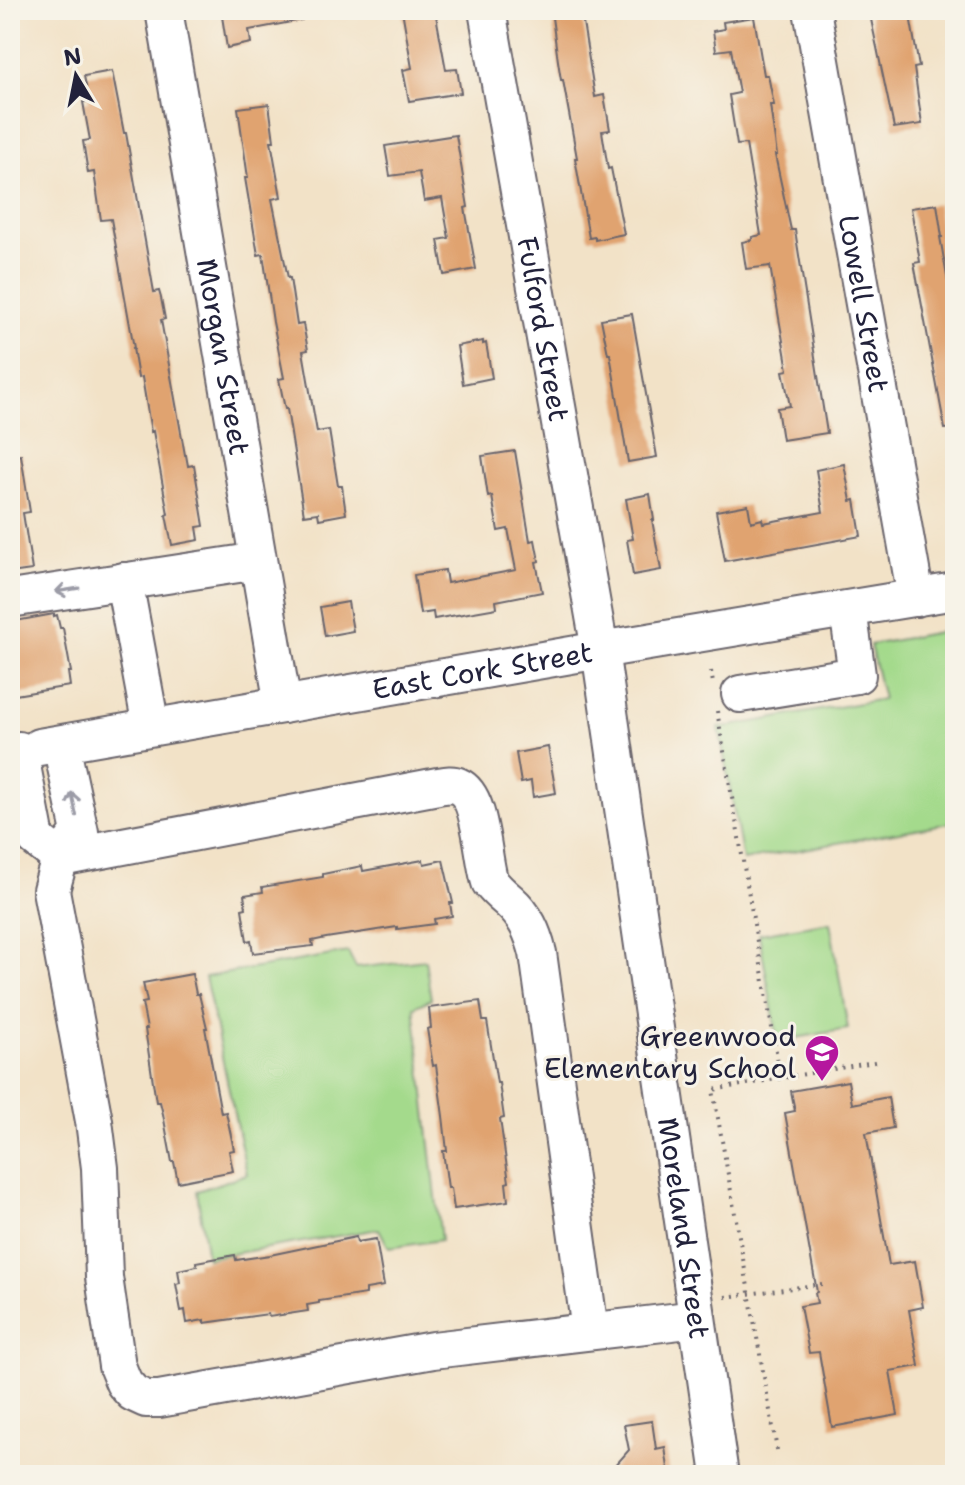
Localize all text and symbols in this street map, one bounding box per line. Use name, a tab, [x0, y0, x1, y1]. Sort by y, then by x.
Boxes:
north arrow	[36, 36, 116, 116]
text: N	[62, 41, 84, 73]
street label: Lowell Street	[830, 212, 898, 395]
street label: Fulford Street	[508, 234, 578, 424]
street label: Morgan Street	[188, 256, 259, 458]
one-way arrow	[55, 583, 80, 598]
street label: East Cork Street	[369, 633, 595, 708]
one-way arrow	[66, 792, 81, 817]
place label: Greenwood Elementary School	[544, 1017, 797, 1087]
school or university icon: Greenwood Elementary School	[803, 1033, 841, 1083]
street label: Moreland Street	[649, 1115, 719, 1341]

